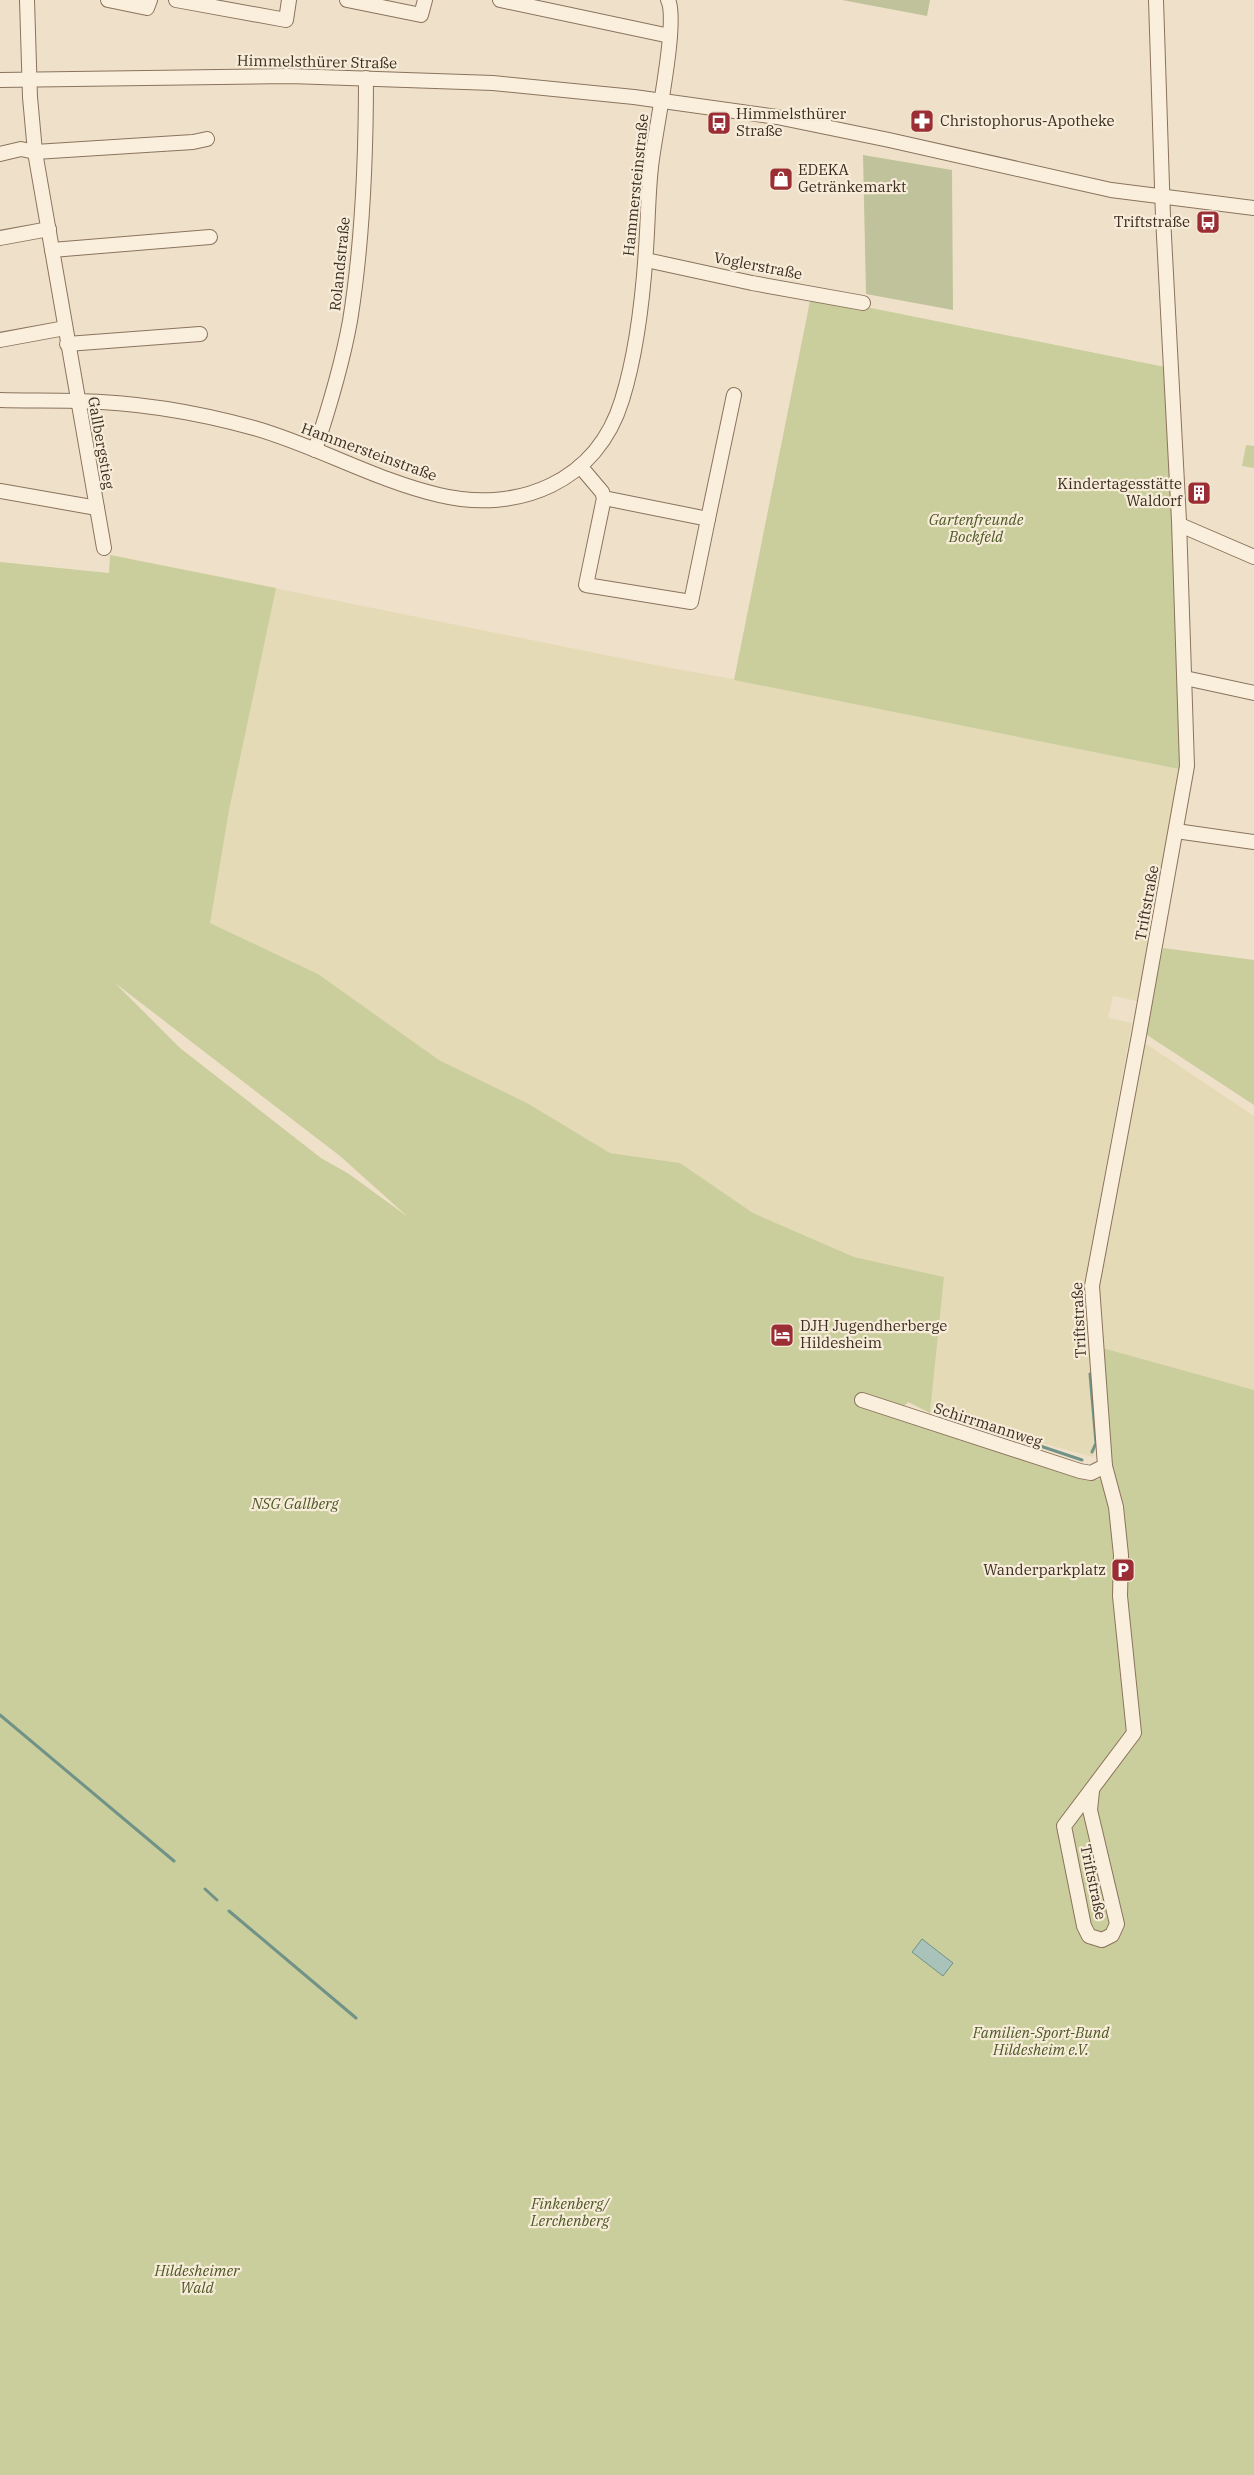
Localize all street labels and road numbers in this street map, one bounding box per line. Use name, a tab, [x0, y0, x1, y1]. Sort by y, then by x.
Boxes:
street label: Himmelsthürer Straße	[237, 51, 397, 72]
street label: Hammersteinstraße	[619, 113, 652, 257]
street label: Rolandstraße	[325, 216, 354, 312]
street label: Voglerstraße	[712, 248, 804, 283]
street label: Gallbergstieg	[84, 395, 119, 491]
street label: Hammersteinstraße	[299, 418, 440, 485]
street label: Triftstraße	[1131, 864, 1162, 942]
street label: Triftstraße	[1067, 1281, 1090, 1359]
street label: Schirrmannweg	[931, 1398, 1045, 1451]
street label: Triftstraße	[1076, 1843, 1111, 1921]

